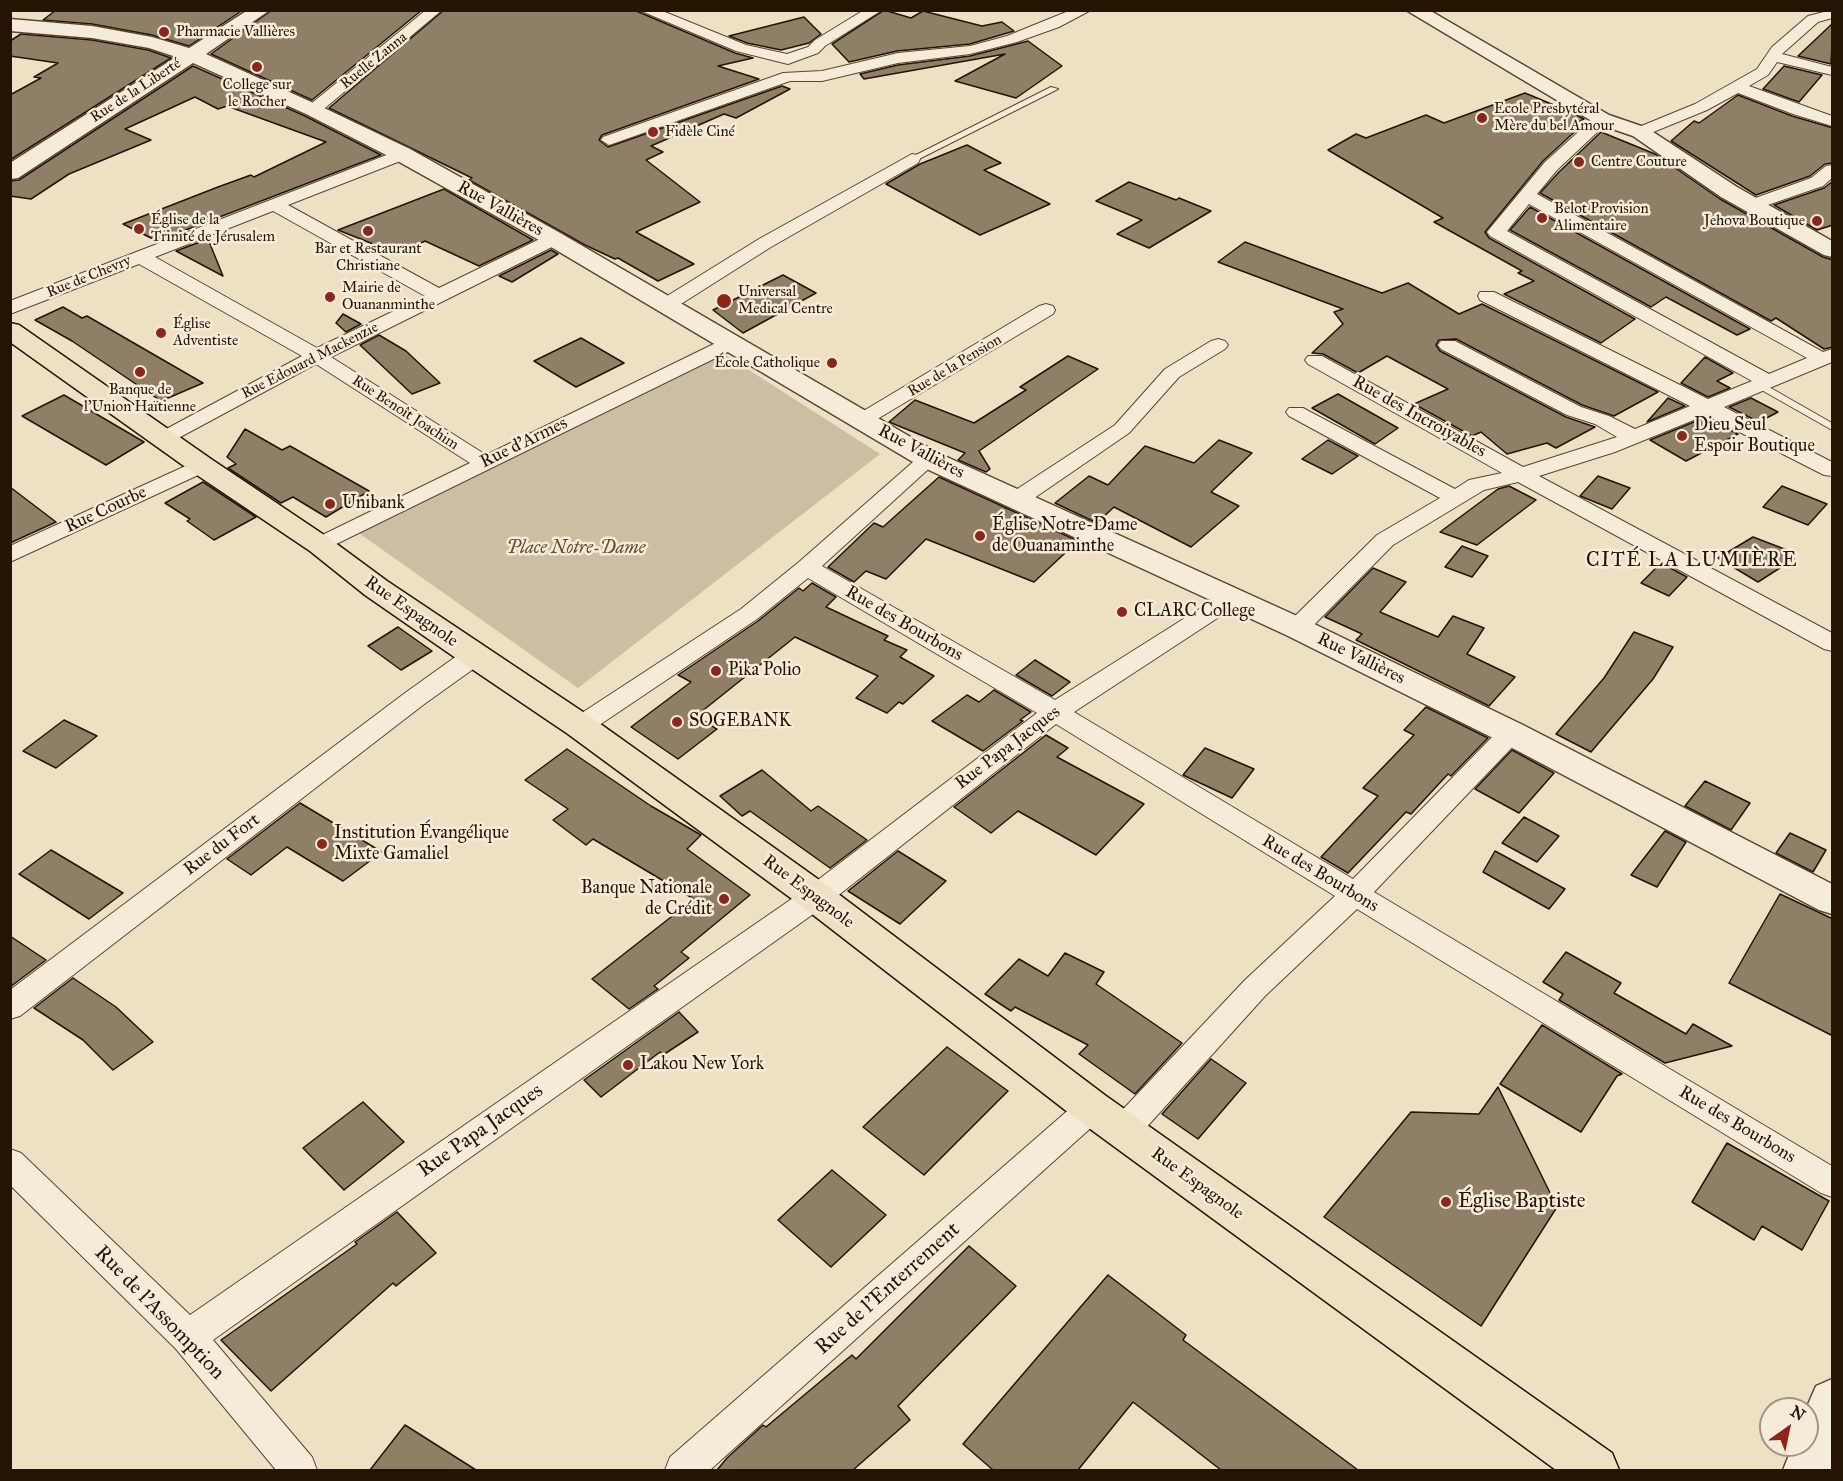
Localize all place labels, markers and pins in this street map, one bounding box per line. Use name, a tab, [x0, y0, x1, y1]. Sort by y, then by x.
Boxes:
place label: Pharmacie Vallières	[176, 23, 295, 41]
marker: Pharmacie Vallières	[157, 25, 171, 39]
marker: C0llege sur le Rocher	[250, 60, 264, 74]
place label: C0llege sur le Rocher	[223, 76, 291, 111]
place label: Ecole Presbytéral Mère du bel Amour	[1494, 100, 1614, 135]
marker: Ecole Presbytéral Mère du bel Amour	[1475, 111, 1489, 125]
place label: Fidèle Ciné	[665, 123, 735, 141]
marker: Fidèle Ciné	[646, 125, 660, 139]
place label: Centre Couture	[1591, 153, 1687, 171]
marker: Centre Couture	[1572, 155, 1586, 169]
place label: Belot Provision Alimentaire	[1554, 200, 1649, 235]
place label: Église de la Trinité de Jérusalem	[151, 211, 275, 246]
marker: Belot Provision Alimentaire	[1535, 211, 1549, 225]
place label: Jehova Boutique	[1704, 212, 1805, 230]
marker: Jehova Boutique	[1810, 214, 1824, 228]
marker: Église de la Trinité de Jérusalem	[132, 222, 146, 236]
marker: Bar et Restaurant Christiane	[361, 224, 375, 238]
place label: Bar et Restaurant Christiane	[314, 240, 422, 275]
place label: Mairie de Ouananminthe	[342, 279, 435, 314]
place label: Universal Medical Centre	[738, 283, 833, 318]
marker: Mairie de Ouananminthe	[323, 290, 337, 304]
marker: Universal Medical Centre	[715, 292, 733, 310]
place label: Église Adventiste	[173, 315, 238, 350]
marker: Église Adventiste	[154, 326, 168, 340]
place label: École Catholique	[715, 354, 820, 372]
marker: École Catholique	[825, 356, 839, 370]
marker: Banque de l'Union Haïtienne	[133, 365, 147, 379]
place label: Banque de l'Union Haïtienne	[84, 381, 196, 416]
place label: Dieu Seul Espoir Boutique	[1694, 415, 1815, 458]
marker: Dieu Seul Espoir Boutique	[1675, 429, 1689, 443]
place label: Unibank	[342, 493, 405, 515]
marker: Unibank	[323, 497, 337, 511]
place label: Église Notre-Dame de Ouanaminthe	[992, 515, 1137, 558]
marker: Église Notre-Dame de Ouanaminthe	[973, 529, 987, 543]
place label: CLARC College	[1134, 601, 1255, 623]
marker: CLARC College	[1115, 605, 1129, 619]
place label: Pika Polio	[728, 660, 801, 682]
marker: Pika Polio	[709, 664, 723, 678]
place label: SOGEBANK	[689, 711, 791, 733]
marker: SOGEBANK	[670, 715, 684, 729]
place label: Institution Évangélique Mixte Gamaliel	[334, 823, 509, 866]
marker: Institution Évangélique Mixte Gamaliel	[315, 837, 329, 851]
place label: Banque Nationale de Crédit	[581, 878, 712, 920]
marker: Banque Nationale de Crédit	[717, 892, 731, 906]
place label: Lakou New York	[640, 1054, 764, 1076]
marker: Lakou New York	[621, 1058, 635, 1072]
place label: Église Baptiste	[1458, 1189, 1586, 1215]
marker: Église Baptiste	[1439, 1195, 1453, 1209]

